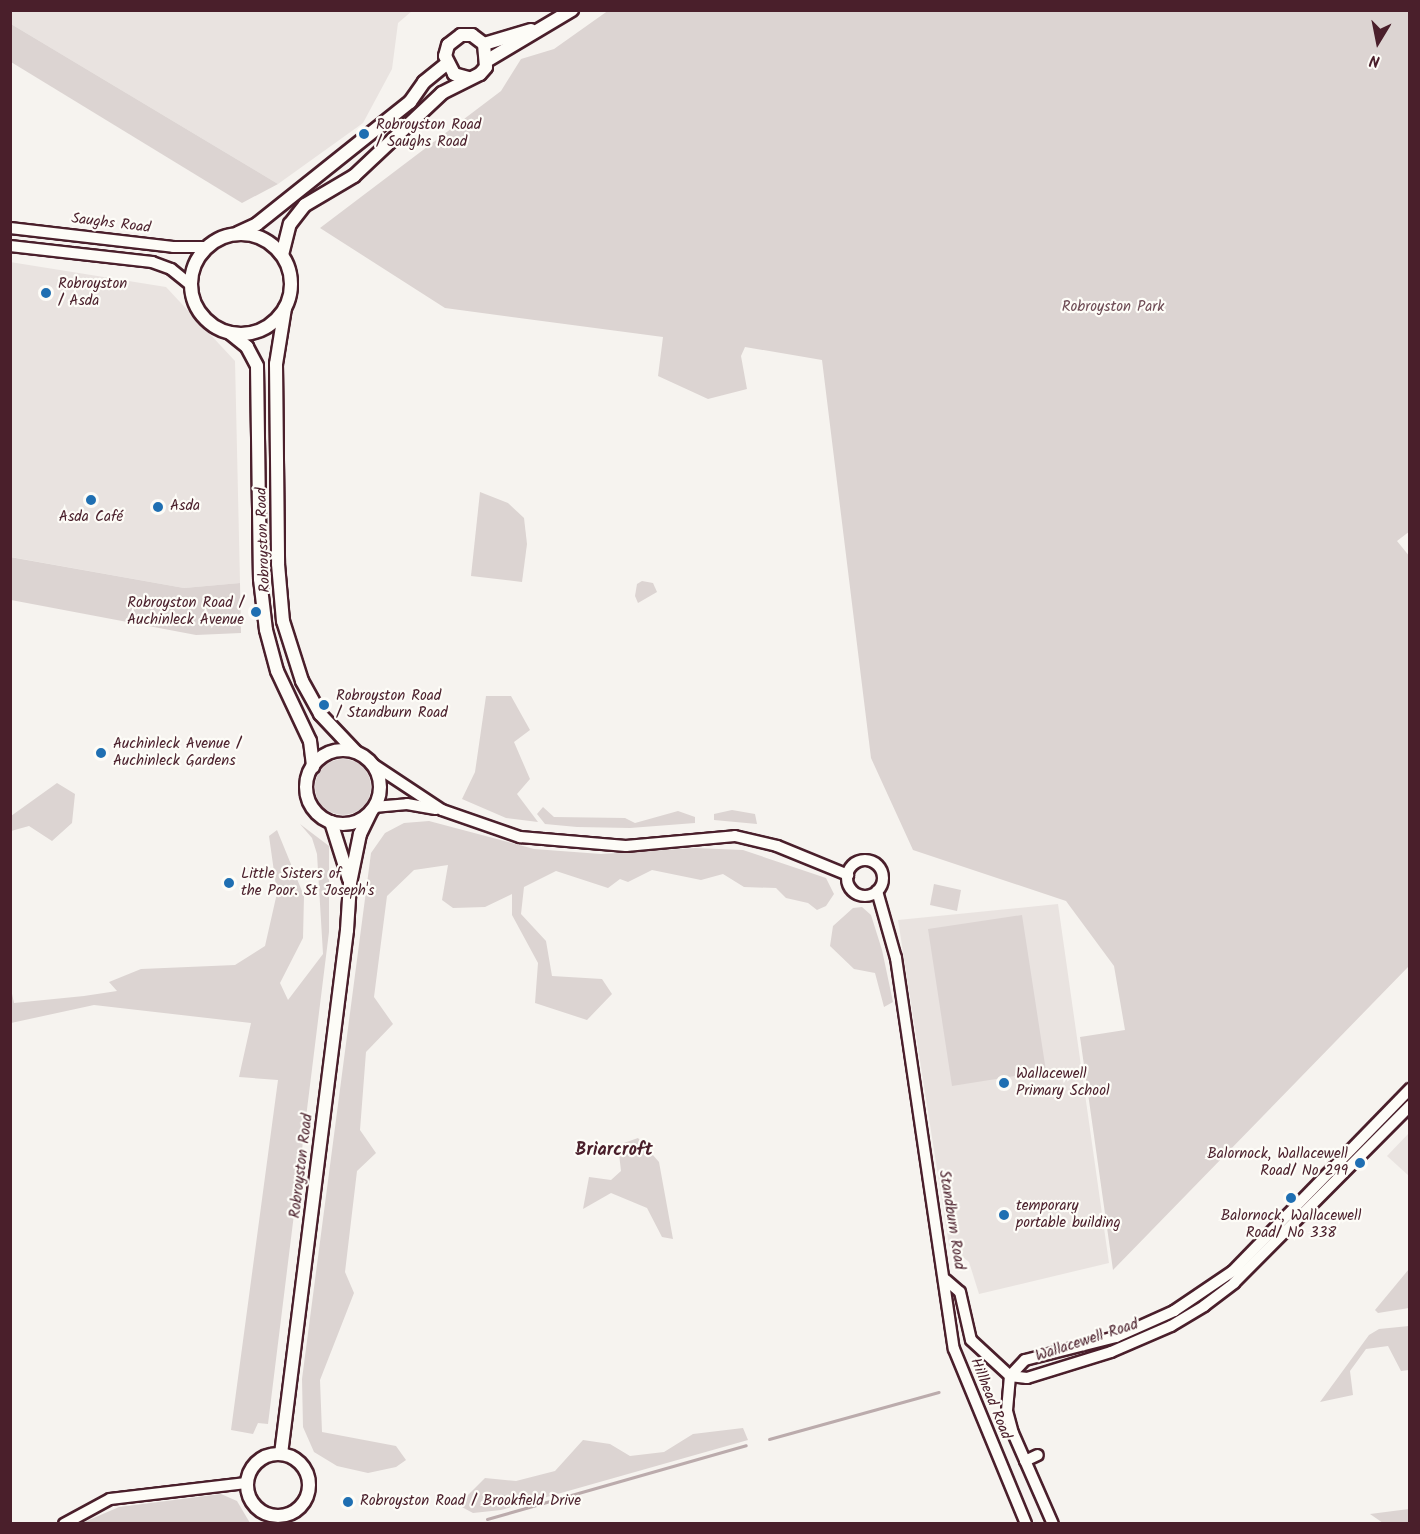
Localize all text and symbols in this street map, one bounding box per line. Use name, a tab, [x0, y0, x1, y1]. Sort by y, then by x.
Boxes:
north arrow	[1348, 12, 1408, 72]
text: N	[1368, 47, 1382, 73]
place label: Robroyston Road / Saughs Road	[376, 116, 481, 151]
marker: Robroyston Road / Saughs Road	[357, 127, 371, 141]
street label: Saughs Road	[70, 210, 152, 238]
place label: Robroyston / Asda	[58, 275, 127, 310]
marker: Robroyston / Asda	[39, 286, 53, 300]
park label: Robroyston Park	[1062, 299, 1164, 317]
street label: Robroyston Road	[253, 487, 275, 593]
marker: Asda Café	[84, 493, 98, 507]
place label: Asda	[170, 498, 200, 516]
marker: Asda	[151, 500, 165, 514]
place label: Asda Café	[59, 509, 123, 527]
place label: Robroyston Road / Auchinleck Avenue	[127, 594, 244, 629]
marker: Robroyston Road / Auchinleck Avenue	[249, 605, 263, 619]
place label: Robroyston Road / Standburn Road	[336, 687, 448, 722]
marker: Robroyston Road / Standburn Road	[317, 698, 331, 712]
place label: Auchinleck Avenue / Auchinleck Gardens	[113, 735, 241, 770]
marker: Auchinleck Avenue / Auchinleck Gardens	[94, 746, 108, 760]
place label: Little Sisters of the Poor. St Joseph's	[241, 865, 374, 900]
marker: Little Sisters of the Poor. St Joseph's	[222, 876, 236, 890]
place label: Wallacewell Primary School	[1016, 1065, 1110, 1100]
marker: Wallacewell Primary School	[997, 1076, 1011, 1090]
street label: Robroyston Road	[287, 1113, 317, 1219]
district label: Briarcroft	[575, 1140, 653, 1162]
place label: Balornock, Wallacewell Road/ No 299	[1207, 1145, 1348, 1180]
marker: Balornock, Wallacewell Road/ No 299	[1353, 1156, 1367, 1170]
street label: Standburn Road	[934, 1169, 968, 1271]
marker: Balornock, Wallacewell Road/ No 338	[1284, 1191, 1298, 1205]
place label: temporary portable building	[1016, 1197, 1121, 1232]
place label: Balornock, Wallacewell Road/ No 338	[1221, 1207, 1361, 1242]
marker: temporary portable building	[997, 1208, 1011, 1222]
street label: Wallacewell Road	[1033, 1316, 1141, 1366]
street label: Hillhead Road	[965, 1356, 1015, 1442]
place label: Robroyston Road / Brookfield Drive	[360, 1493, 581, 1511]
marker: Robroyston Road / Brookfield Drive	[341, 1495, 355, 1509]

